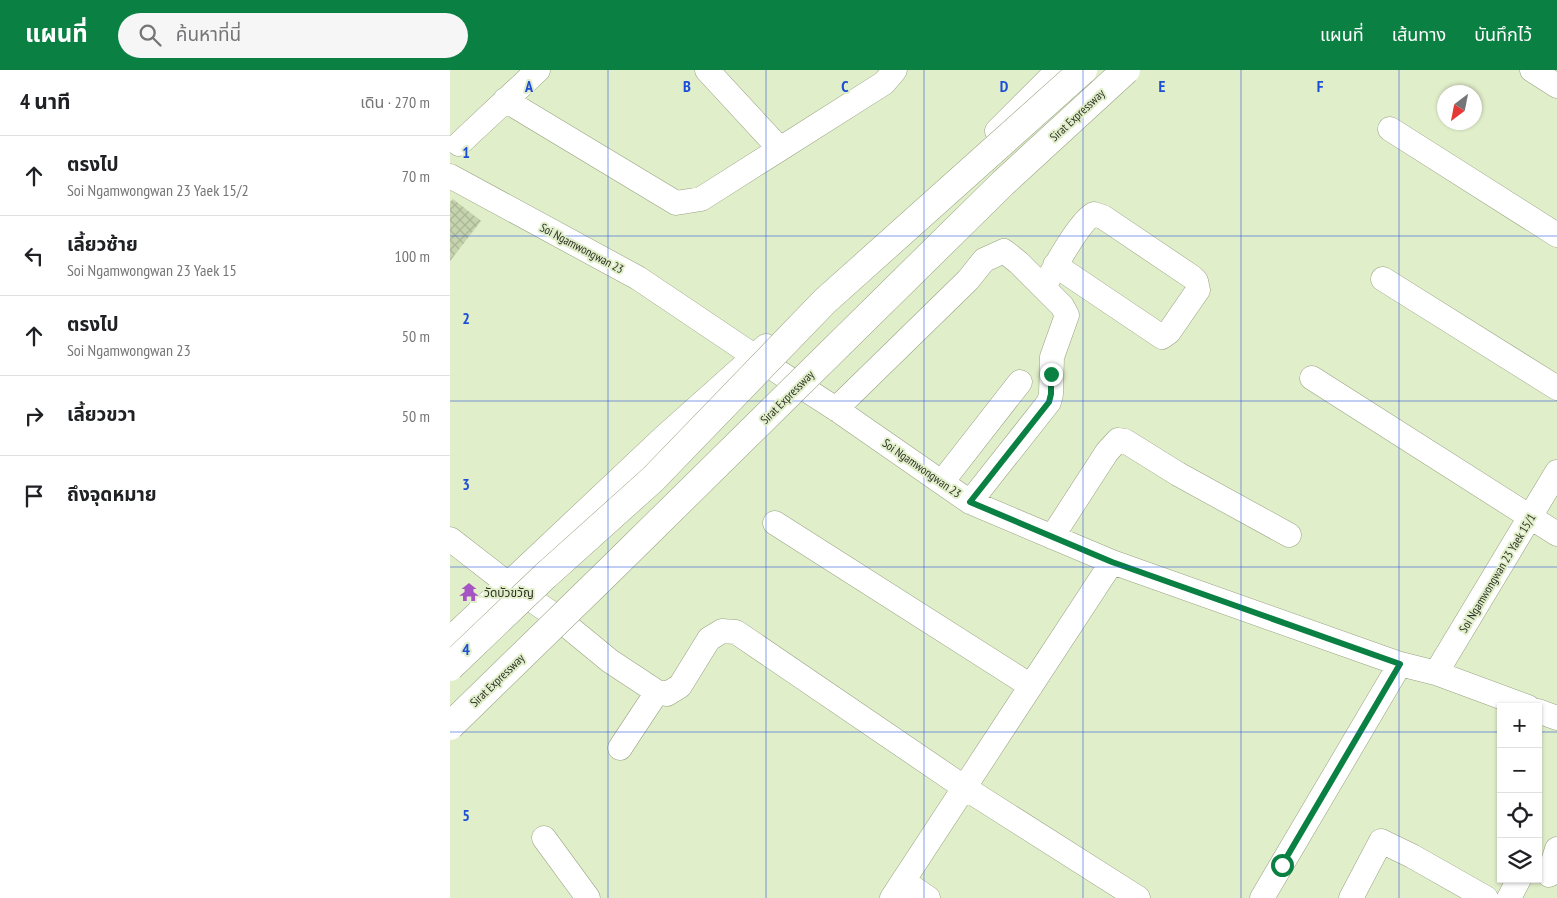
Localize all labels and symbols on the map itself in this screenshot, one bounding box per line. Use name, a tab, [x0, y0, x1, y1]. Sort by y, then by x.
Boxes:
text: A	[524, 76, 534, 96]
text: B	[683, 76, 691, 96]
text: C	[841, 76, 849, 96]
text: D	[1000, 76, 1009, 96]
text: E	[1159, 76, 1166, 96]
text: F	[1317, 76, 1324, 96]
street label: Sirat Expressway	[1046, 85, 1108, 144]
north arrow	[1437, 85, 1482, 130]
text: 1	[462, 142, 470, 162]
street label: Soi Ngamwongwan 23	[537, 220, 627, 276]
text: 2	[462, 308, 470, 328]
route end	[1040, 363, 1063, 386]
street label: Sirat Expressway	[757, 367, 817, 427]
street label: Soi Ngamwongwan 23	[880, 435, 964, 501]
text: 3	[462, 474, 470, 494]
street label: Soi Ngamwongwan 23 Yaek 15/1	[1455, 511, 1539, 635]
temple icon: วัดบัวขวัญ	[458, 581, 480, 603]
place label: วัดบัวขวัญ	[484, 585, 534, 600]
text: 4	[462, 639, 470, 659]
street label: Sirat Expressway	[467, 650, 528, 710]
text: 5	[462, 805, 470, 825]
route start	[1271, 854, 1294, 877]

